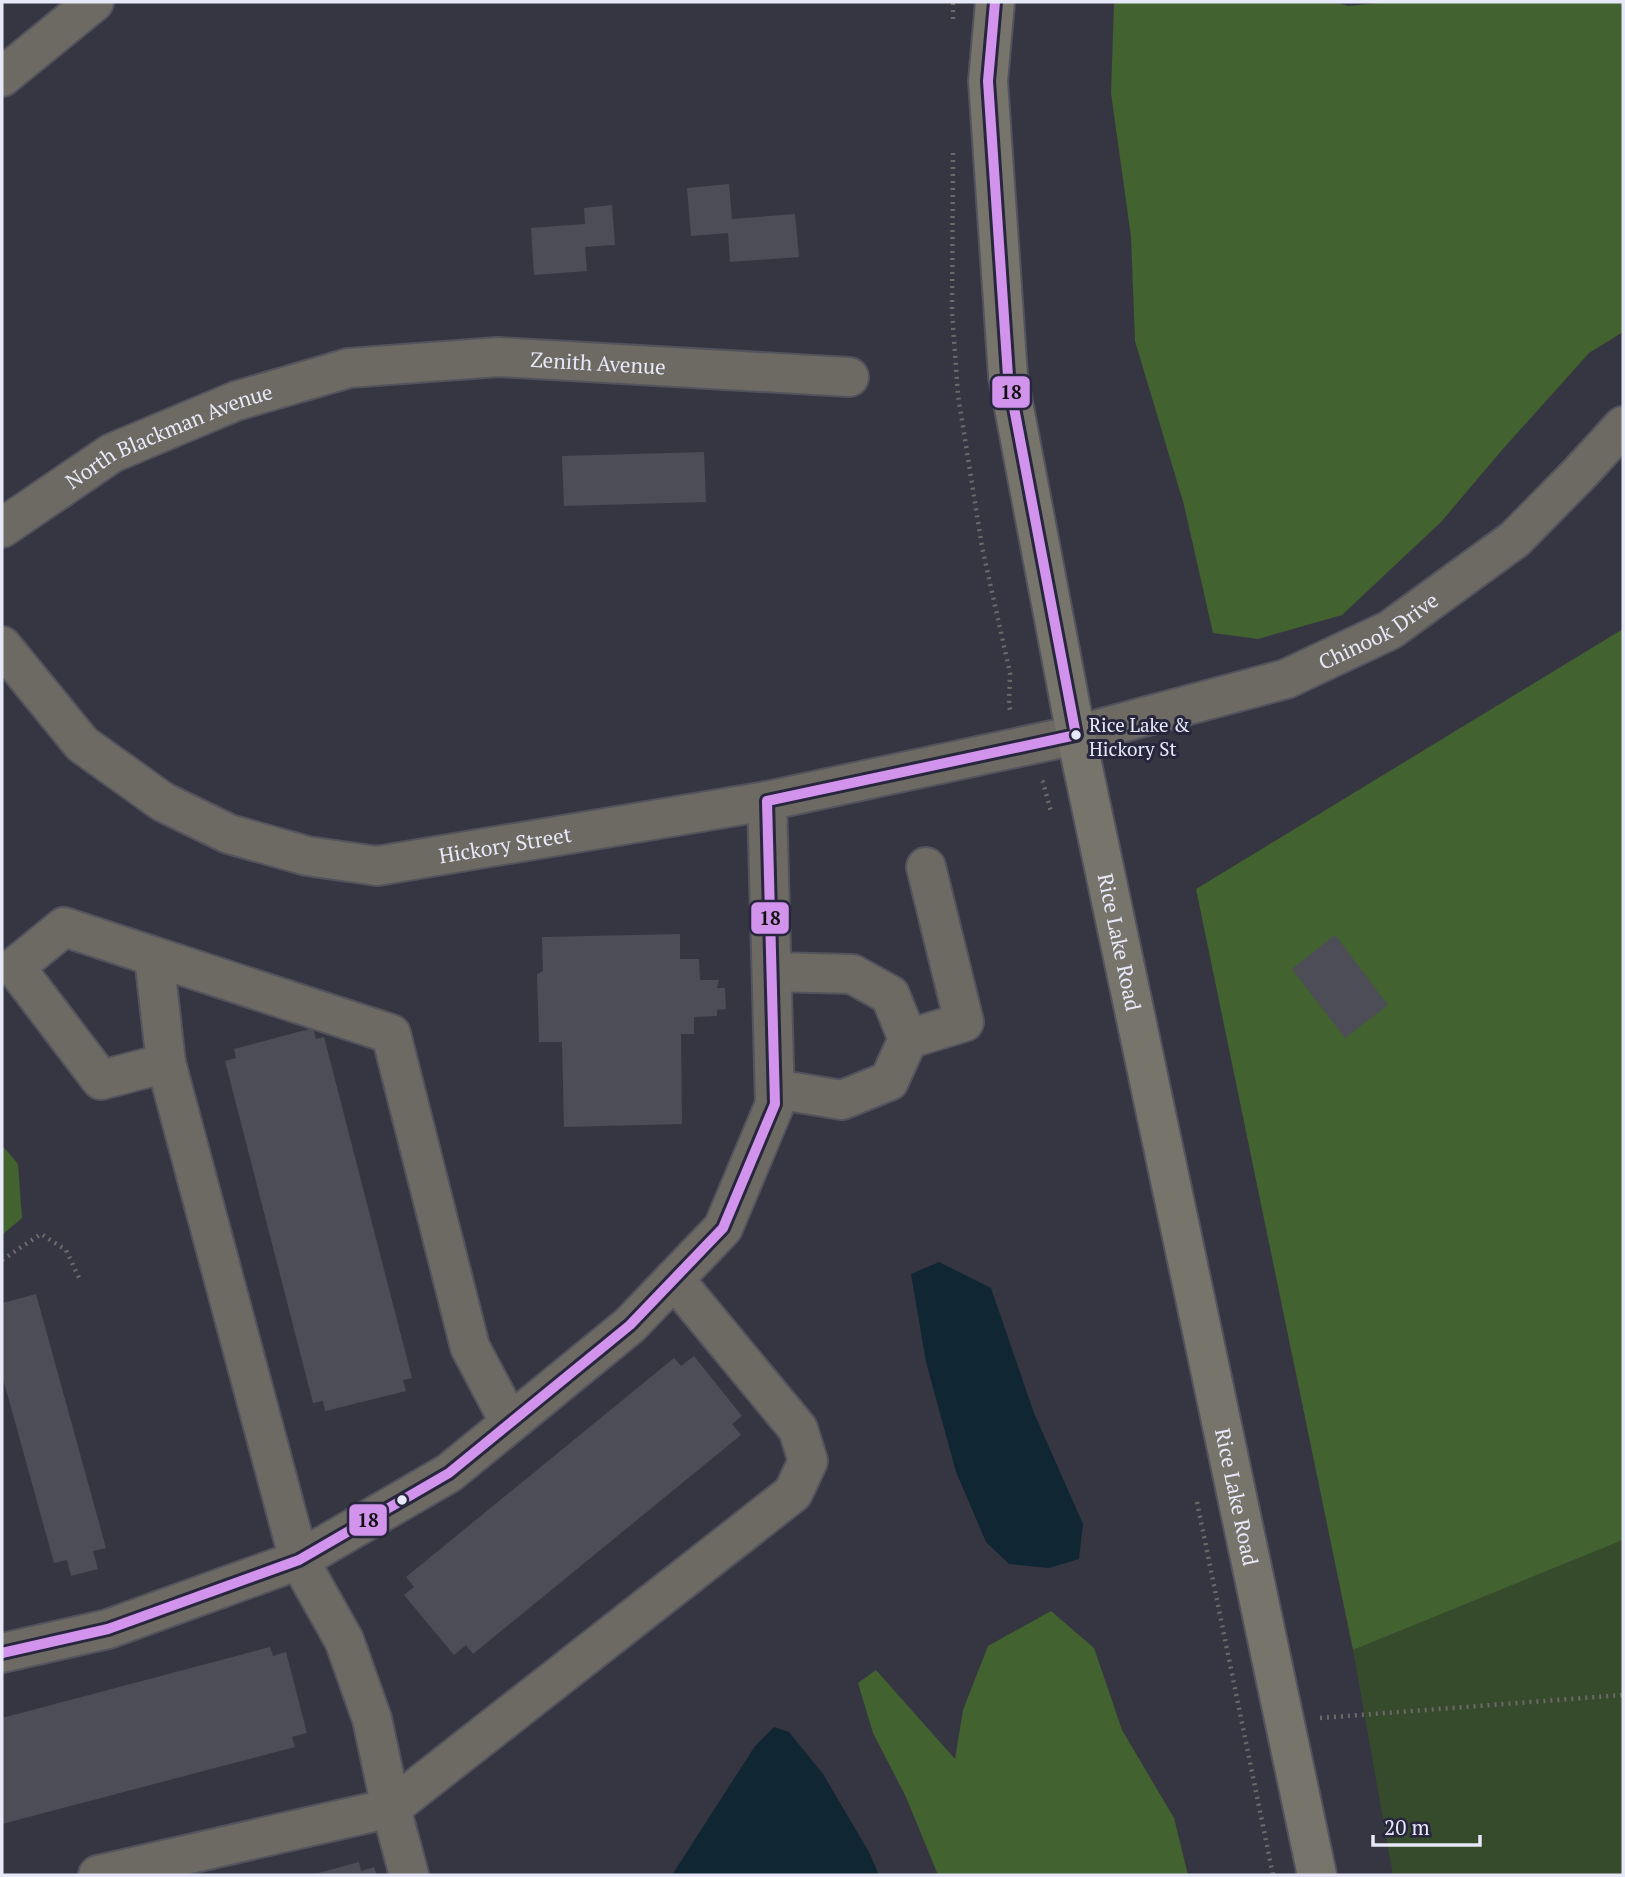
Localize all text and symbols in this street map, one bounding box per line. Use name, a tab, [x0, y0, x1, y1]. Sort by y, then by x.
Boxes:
street label: Zenith Avenue	[530, 345, 666, 381]
line badge: 18	[991, 375, 1031, 409]
street label: North Blackman Avenue	[60, 377, 276, 495]
text: 18	[1000, 379, 1022, 404]
street label: Chinook Drive	[1314, 586, 1444, 676]
place label: Rice Lake & Hickory St	[1089, 712, 1190, 761]
marker: Rice Lake & Hickory St	[1069, 728, 1083, 742]
street label: Hickory Street	[437, 820, 574, 869]
street label: Rice Lake Road	[1092, 871, 1148, 1014]
line badge: 18	[750, 901, 790, 935]
text: 18	[759, 905, 781, 930]
street label: Rice Lake Road	[1209, 1425, 1265, 1569]
unlabelled marker	[395, 1493, 409, 1507]
line badge: 18	[348, 1503, 388, 1537]
text: 18	[357, 1507, 379, 1532]
scale bar	[1373, 1804, 1480, 1848]
text: 20 m	[1384, 1813, 1430, 1841]

